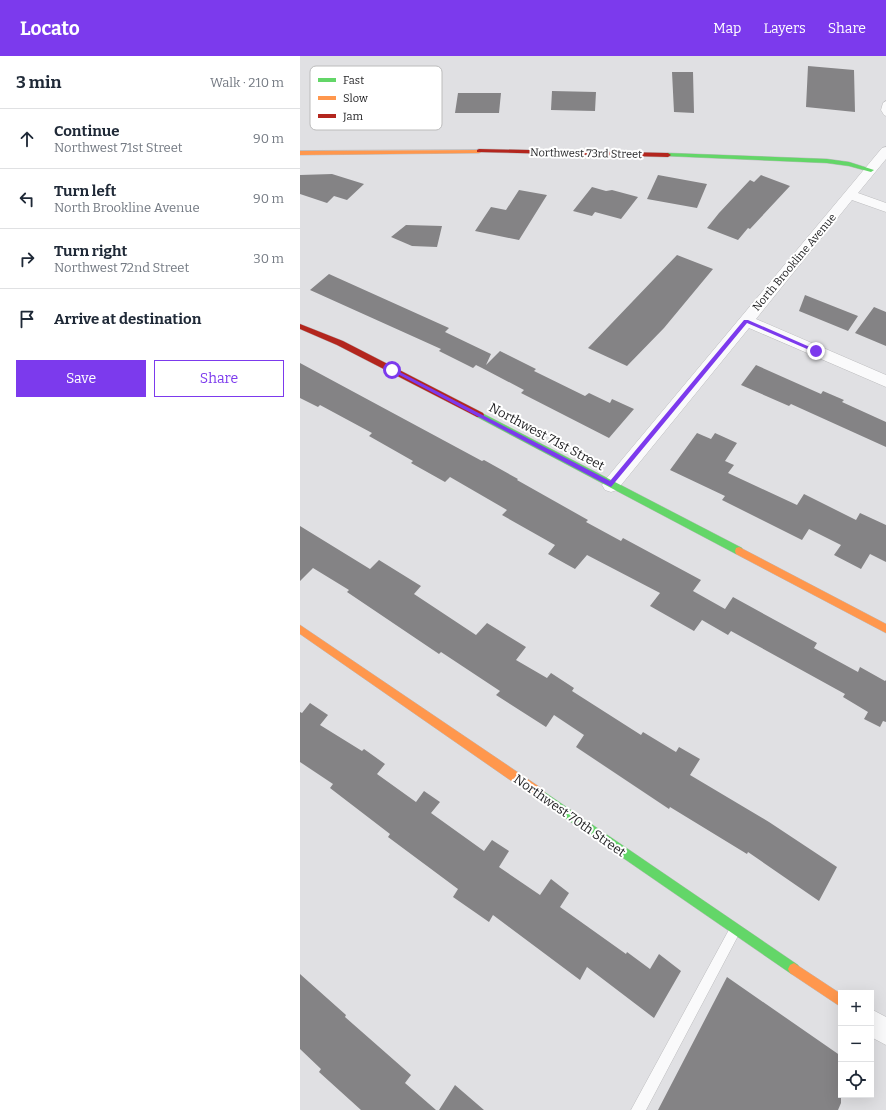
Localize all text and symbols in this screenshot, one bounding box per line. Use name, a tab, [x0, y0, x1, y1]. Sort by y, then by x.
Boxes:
text: Locato	[20, 17, 80, 40]
text: Map	[713, 20, 741, 37]
text: Layers	[763, 20, 806, 37]
text: Share	[828, 20, 866, 37]
legend	[310, 66, 442, 130]
text: 3 min	[16, 72, 61, 93]
text: Fast	[343, 74, 364, 87]
text: Walk · 210 m	[210, 75, 284, 90]
text: Slow	[343, 92, 368, 105]
text: Jam	[342, 110, 363, 123]
text: Continue	[54, 122, 120, 140]
icon: ahead	[16, 128, 38, 150]
text: 90 m	[253, 131, 284, 146]
text: Northwest 71st Street	[54, 140, 183, 155]
street label: Northwest 73rd Street	[530, 146, 642, 161]
text: Turn left	[54, 182, 116, 200]
icon: left	[16, 188, 38, 210]
text: 90 m	[253, 191, 284, 206]
text: North Brookline Avenue	[54, 200, 200, 215]
street label: North Brookline Avenue	[750, 211, 839, 314]
text: Turn right	[54, 242, 127, 260]
icon: right	[16, 248, 38, 270]
text: 30 m	[253, 251, 284, 266]
text: Northwest 72nd Street	[54, 260, 189, 275]
icon: arrive	[16, 308, 38, 330]
text: Arrive at destination	[54, 310, 201, 328]
route end	[807, 342, 825, 360]
button: Save	[16, 360, 146, 397]
button: Share	[154, 360, 284, 397]
route start	[383, 361, 401, 379]
street label: Northwest 71st Street	[486, 400, 607, 473]
street label: Northwest 70th Street	[511, 771, 629, 860]
map controls	[838, 990, 874, 1098]
button: +	[838, 990, 874, 1026]
button: −	[838, 1026, 874, 1062]
button: locate	[838, 1062, 874, 1098]

